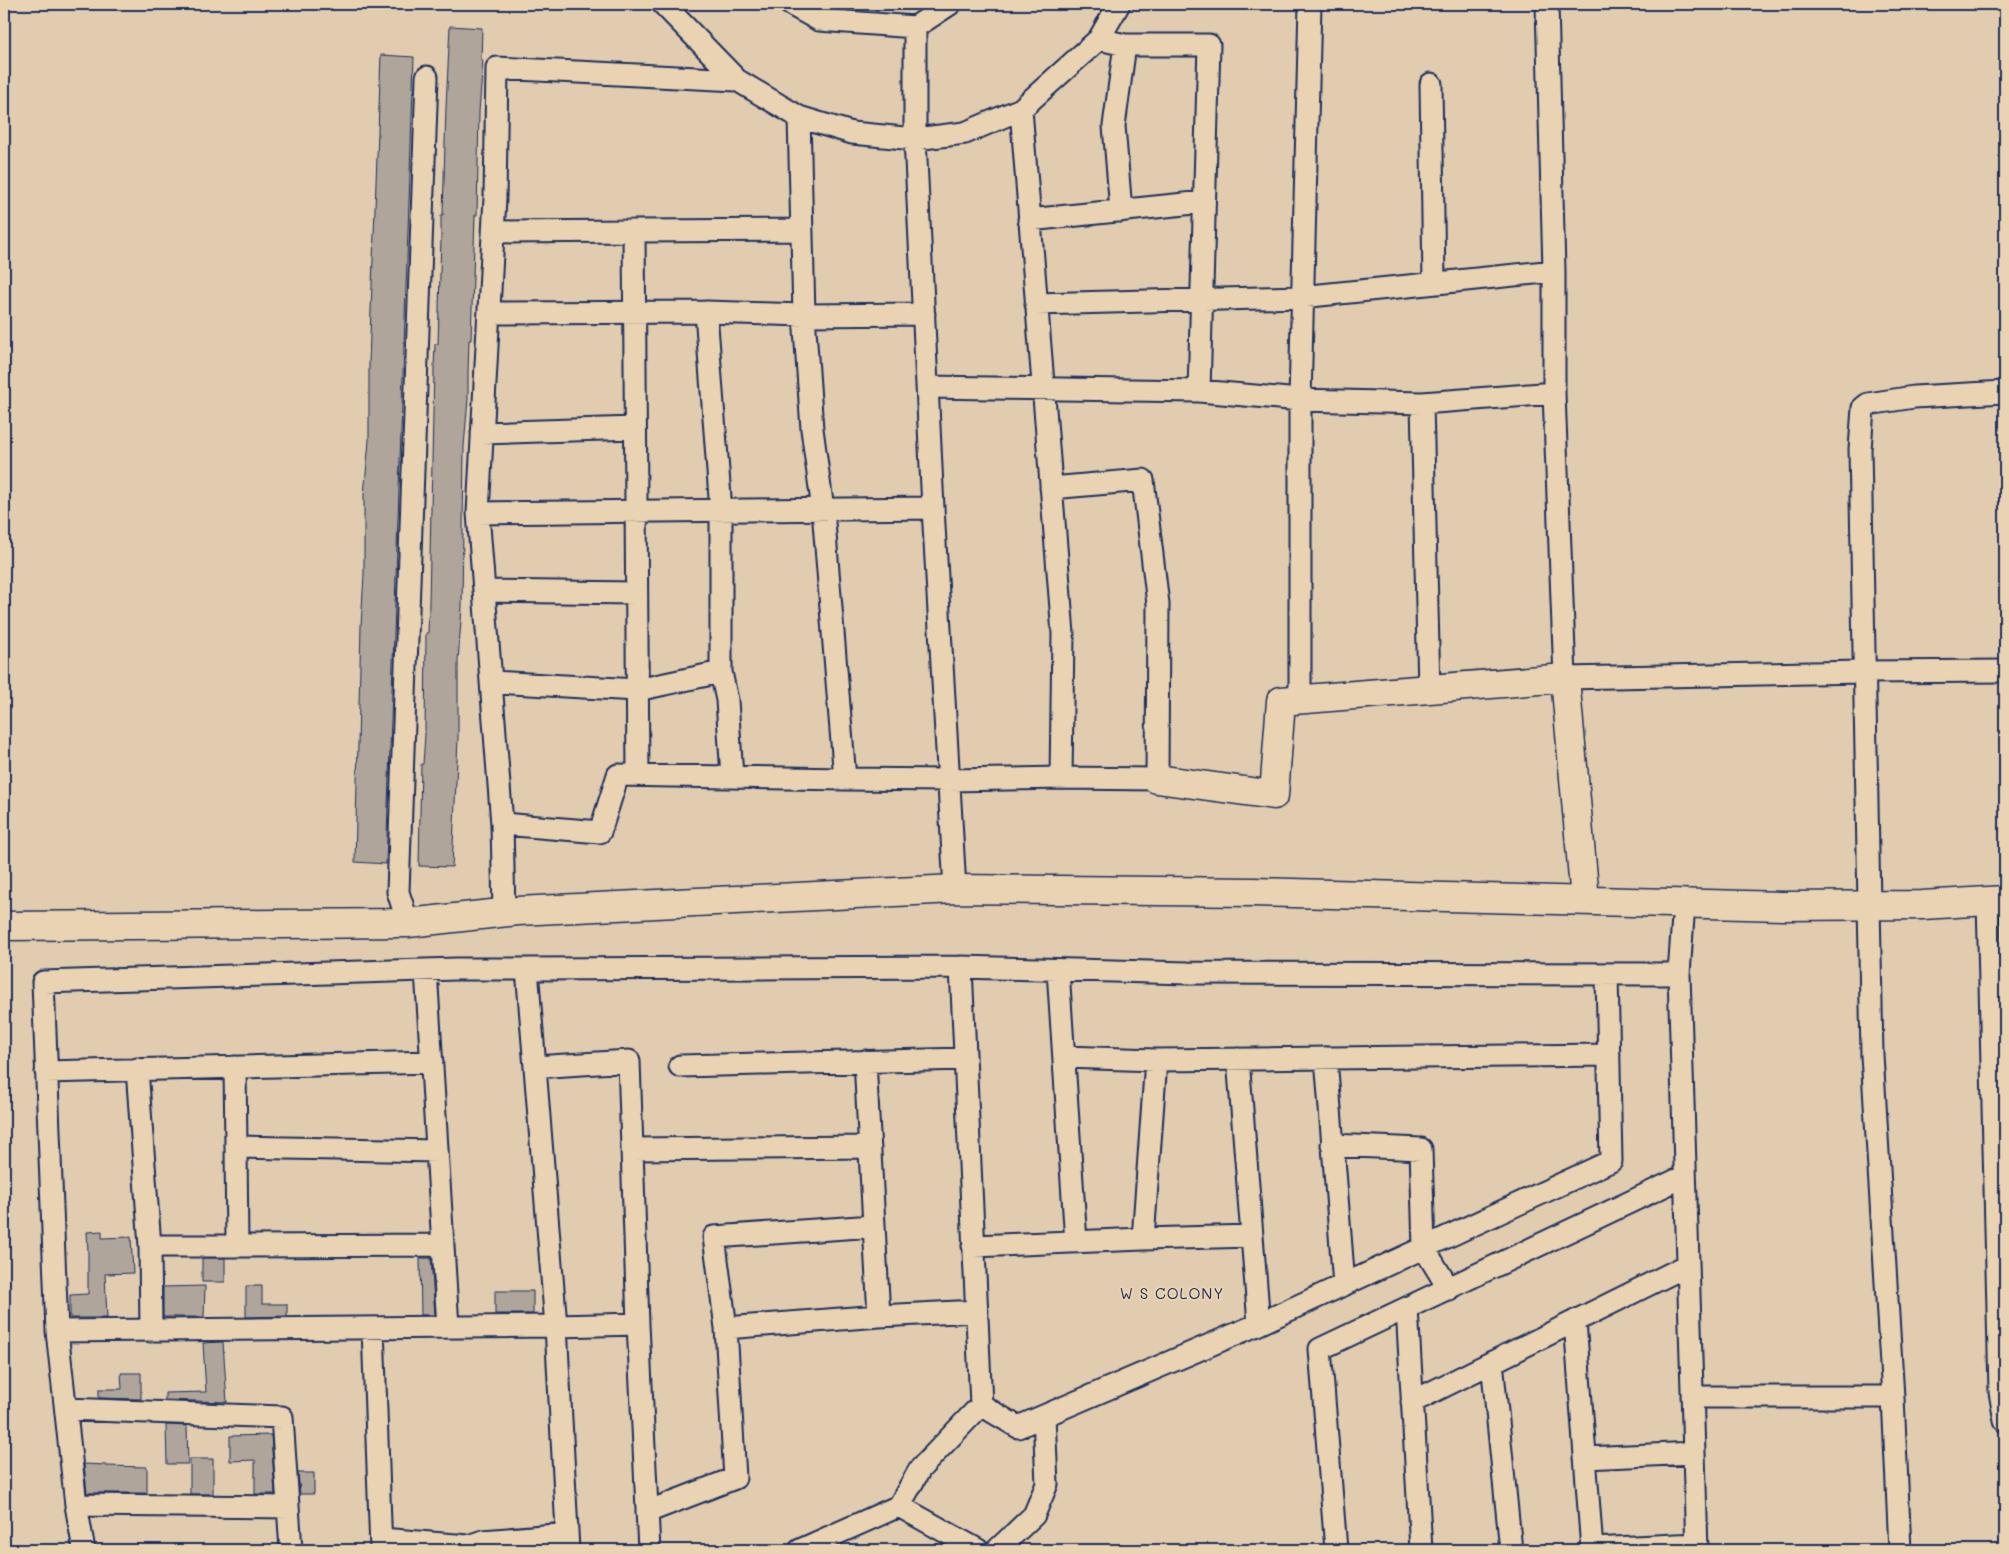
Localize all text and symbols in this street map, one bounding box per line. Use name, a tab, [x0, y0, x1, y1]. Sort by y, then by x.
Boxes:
district label: W S COLONY	[1120, 1283, 1224, 1303]

